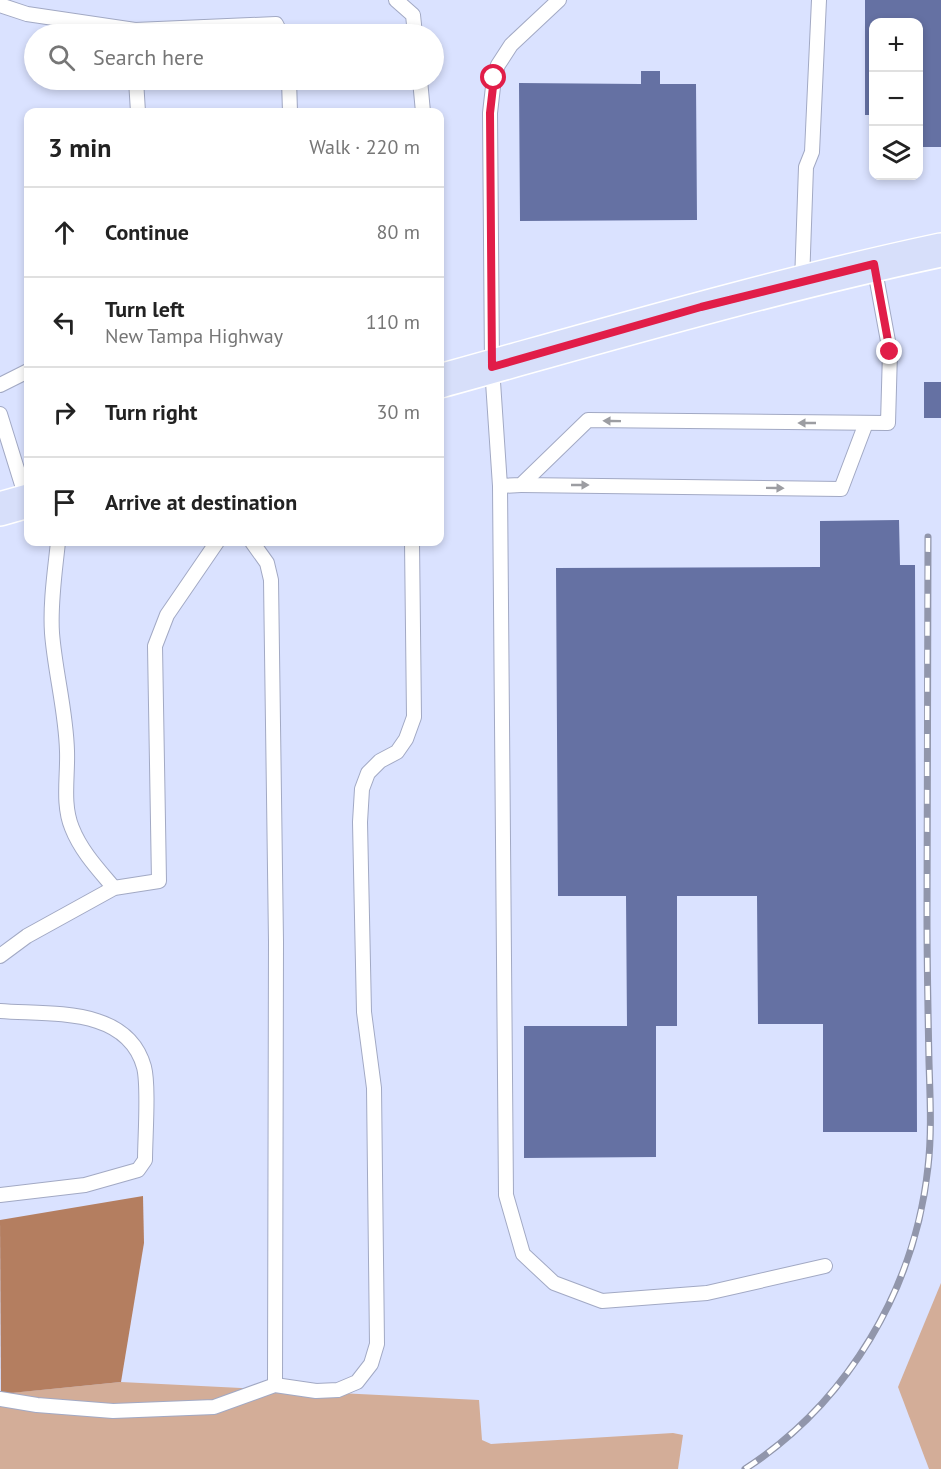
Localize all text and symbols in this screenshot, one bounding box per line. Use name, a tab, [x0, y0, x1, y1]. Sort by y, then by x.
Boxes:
map controls	[869, 18, 923, 180]
button: +	[869, 18, 923, 72]
search box	[24, 24, 444, 90]
icon: search	[45, 41, 78, 74]
text: Search here	[93, 43, 204, 71]
route start	[480, 64, 506, 90]
button: −	[869, 72, 923, 126]
button: layers	[869, 126, 923, 180]
text: 3 min	[48, 131, 111, 164]
text: Walk · 220 m	[309, 134, 420, 160]
icon: ahead	[48, 216, 81, 249]
text: Continue	[105, 218, 189, 246]
text: 80 m	[377, 219, 420, 245]
text: Turn left	[105, 295, 185, 323]
icon: left	[48, 306, 81, 339]
text: 110 m	[366, 309, 420, 335]
text: New Tampa Highway	[105, 323, 283, 349]
route end	[876, 338, 902, 364]
icon: right	[48, 396, 81, 429]
text: Turn right	[105, 398, 197, 426]
text: 30 m	[377, 399, 420, 425]
one-way arrow	[603, 416, 622, 425]
one-way arrow	[798, 418, 817, 428]
one-way arrow	[570, 480, 589, 490]
one-way arrow	[765, 483, 784, 492]
icon: arrive	[48, 486, 81, 519]
text: Arrive at destination	[105, 488, 297, 516]

